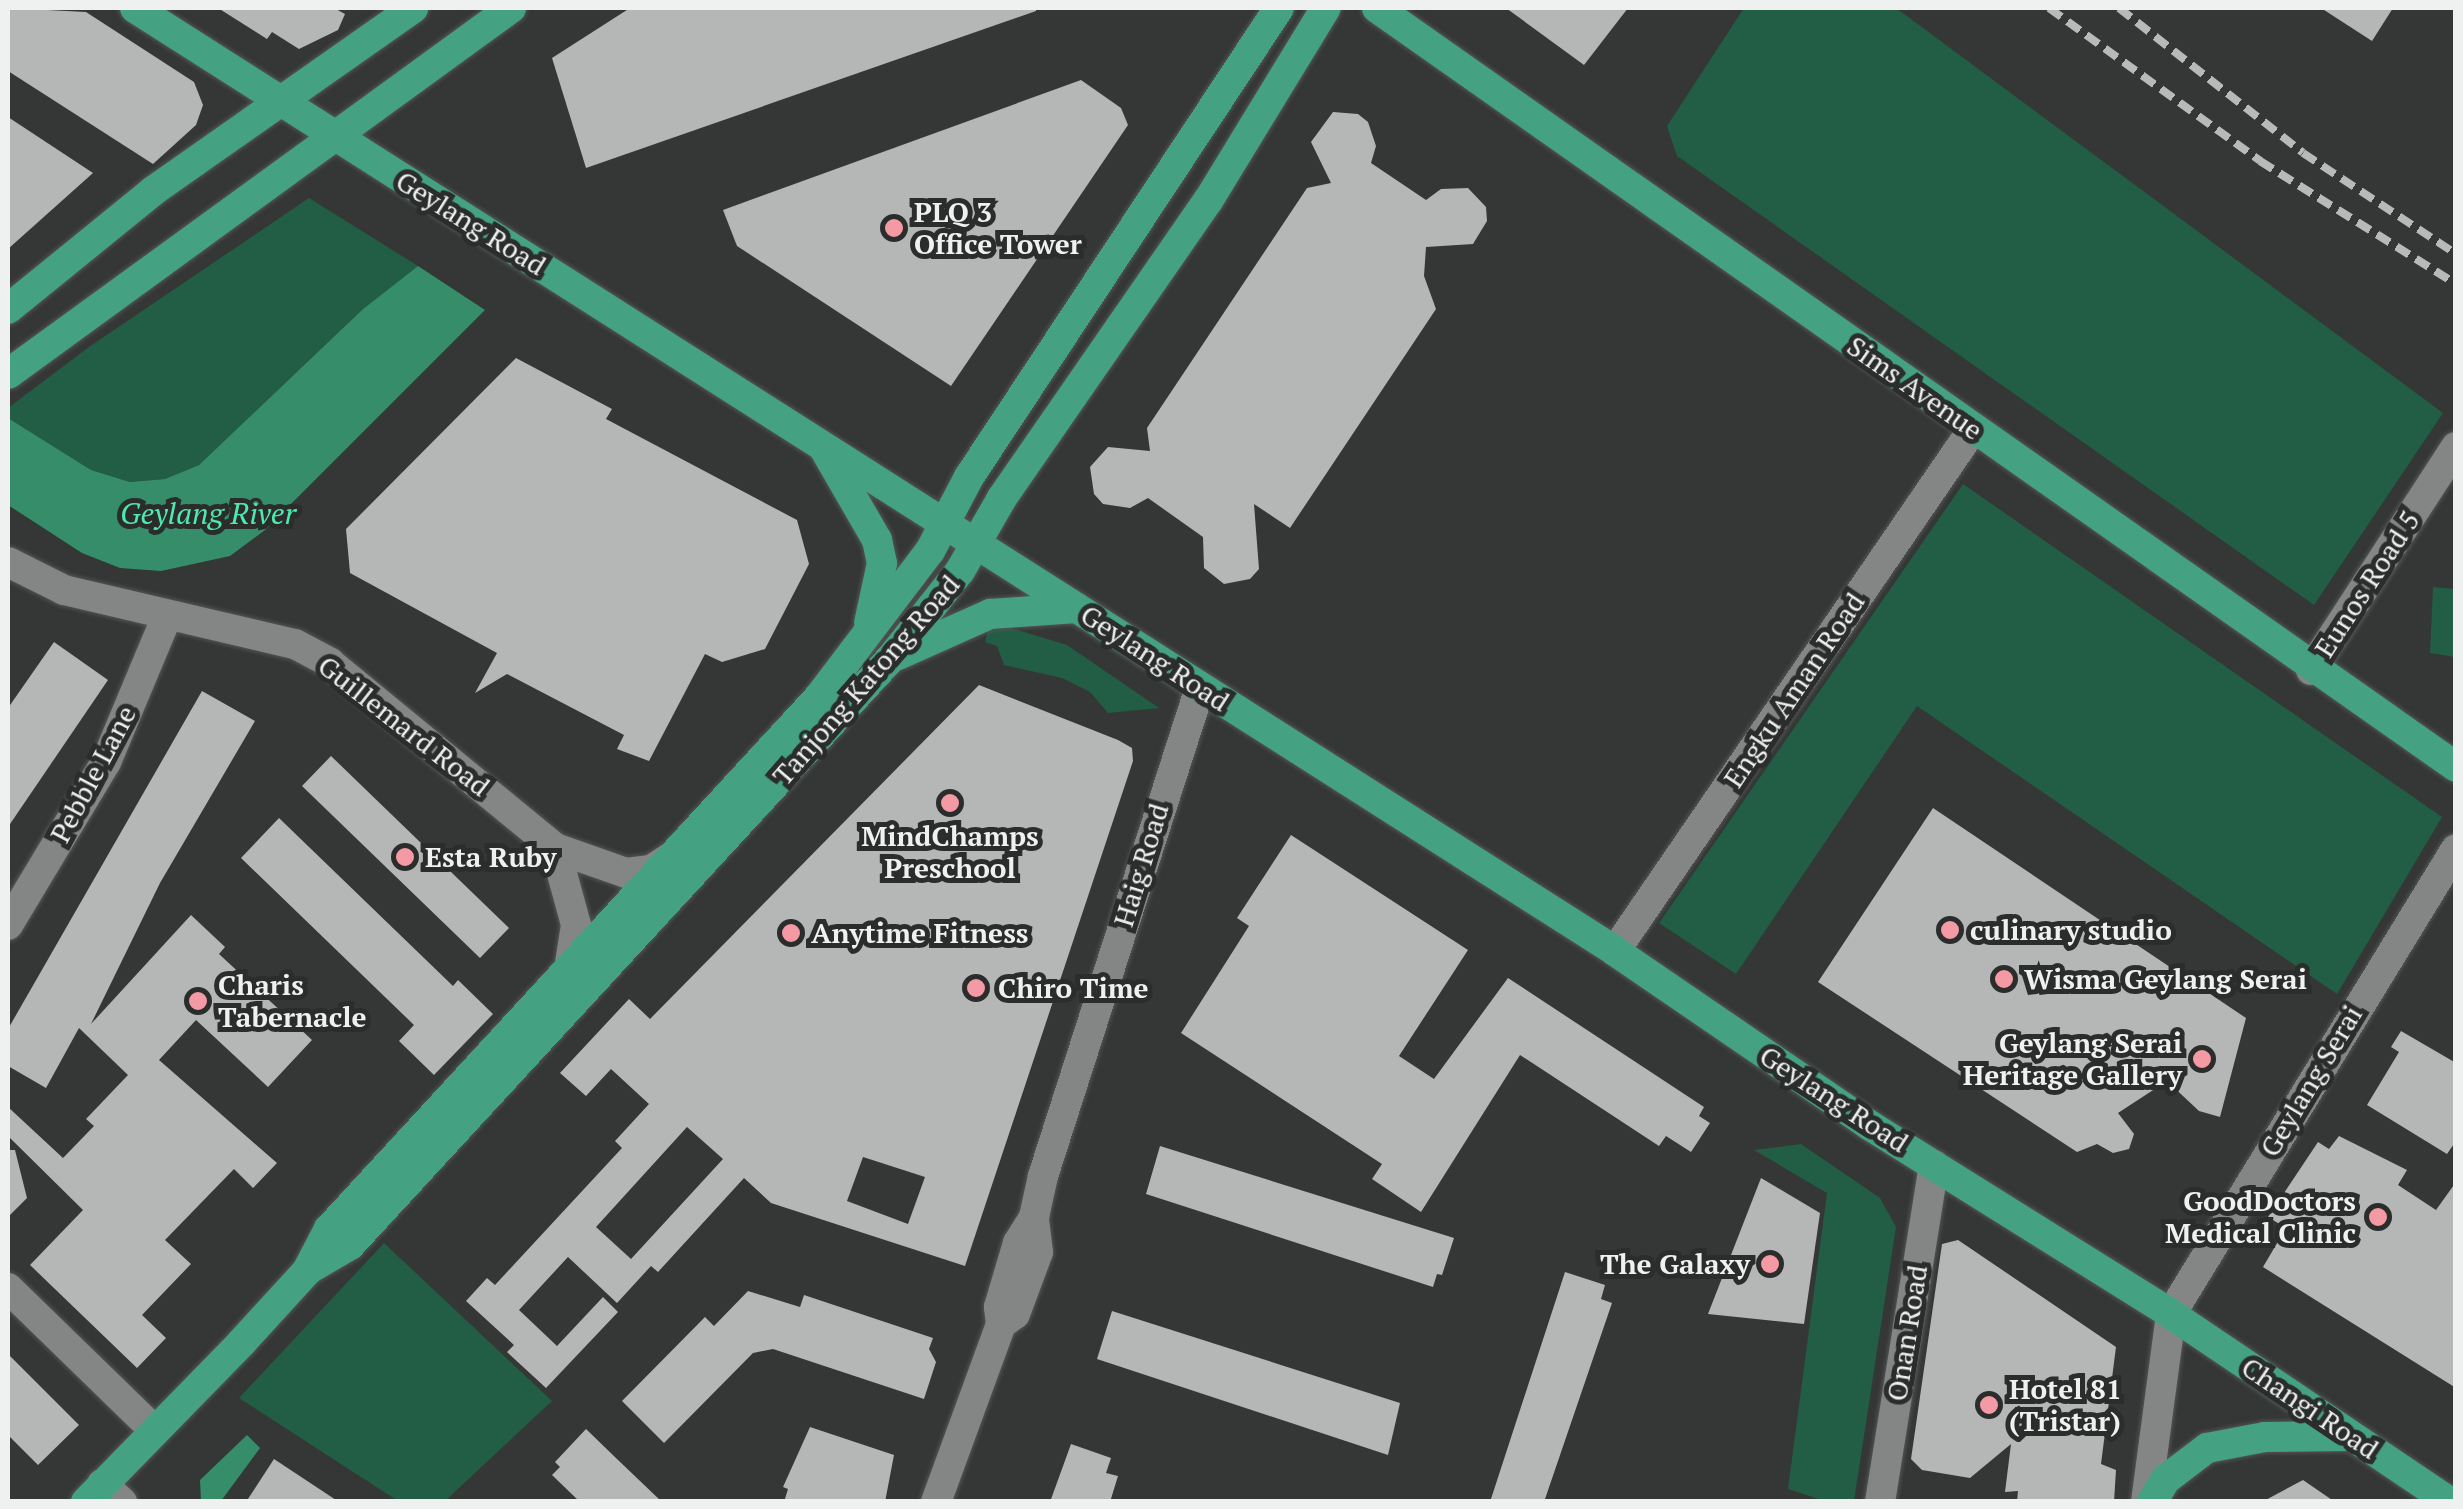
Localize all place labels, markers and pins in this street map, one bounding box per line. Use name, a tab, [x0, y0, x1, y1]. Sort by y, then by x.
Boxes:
place label: PLQ 3 Office Tower	[914, 195, 1082, 261]
marker: PLQ 3 Office Tower	[883, 217, 905, 239]
marker: MindChamps Preschool	[939, 792, 961, 814]
place label: MindChamps Preschool	[861, 819, 1039, 885]
place label: Esta Ruby	[425, 840, 557, 874]
marker: Esta Ruby	[394, 846, 416, 868]
place label: culinary studio	[1970, 913, 2172, 947]
place label: Anytime Fitness	[811, 916, 1028, 950]
marker: culinary studio	[1939, 919, 1961, 941]
marker: Anytime Fitness	[780, 922, 802, 944]
place label: Wisma Geylang Serai	[2024, 962, 2307, 996]
place label: Charis Tabernacle	[218, 968, 367, 1034]
marker: Wisma Geylang Serai	[1993, 968, 2015, 990]
place label: Chiro Time	[998, 971, 1149, 1005]
marker: Chiro Time	[963, 975, 989, 1001]
marker: Charis Tabernacle	[187, 990, 209, 1012]
place label: Geylang Serai Heritage Gallery	[1963, 1026, 2182, 1092]
marker: Geylang Serai Heritage Gallery	[2191, 1048, 2213, 1070]
place label: GoodDoctors Medical Clinic	[2165, 1184, 2356, 1250]
marker: GoodDoctors Medical Clinic	[2365, 1204, 2391, 1230]
place label: The Galaxy	[1600, 1247, 1750, 1281]
marker: The Galaxy	[1759, 1253, 1781, 1275]
place label: Hotel 81 (Tristar)	[2009, 1372, 2122, 1438]
marker: Hotel 81 (Tristar)	[1978, 1394, 2000, 1416]

